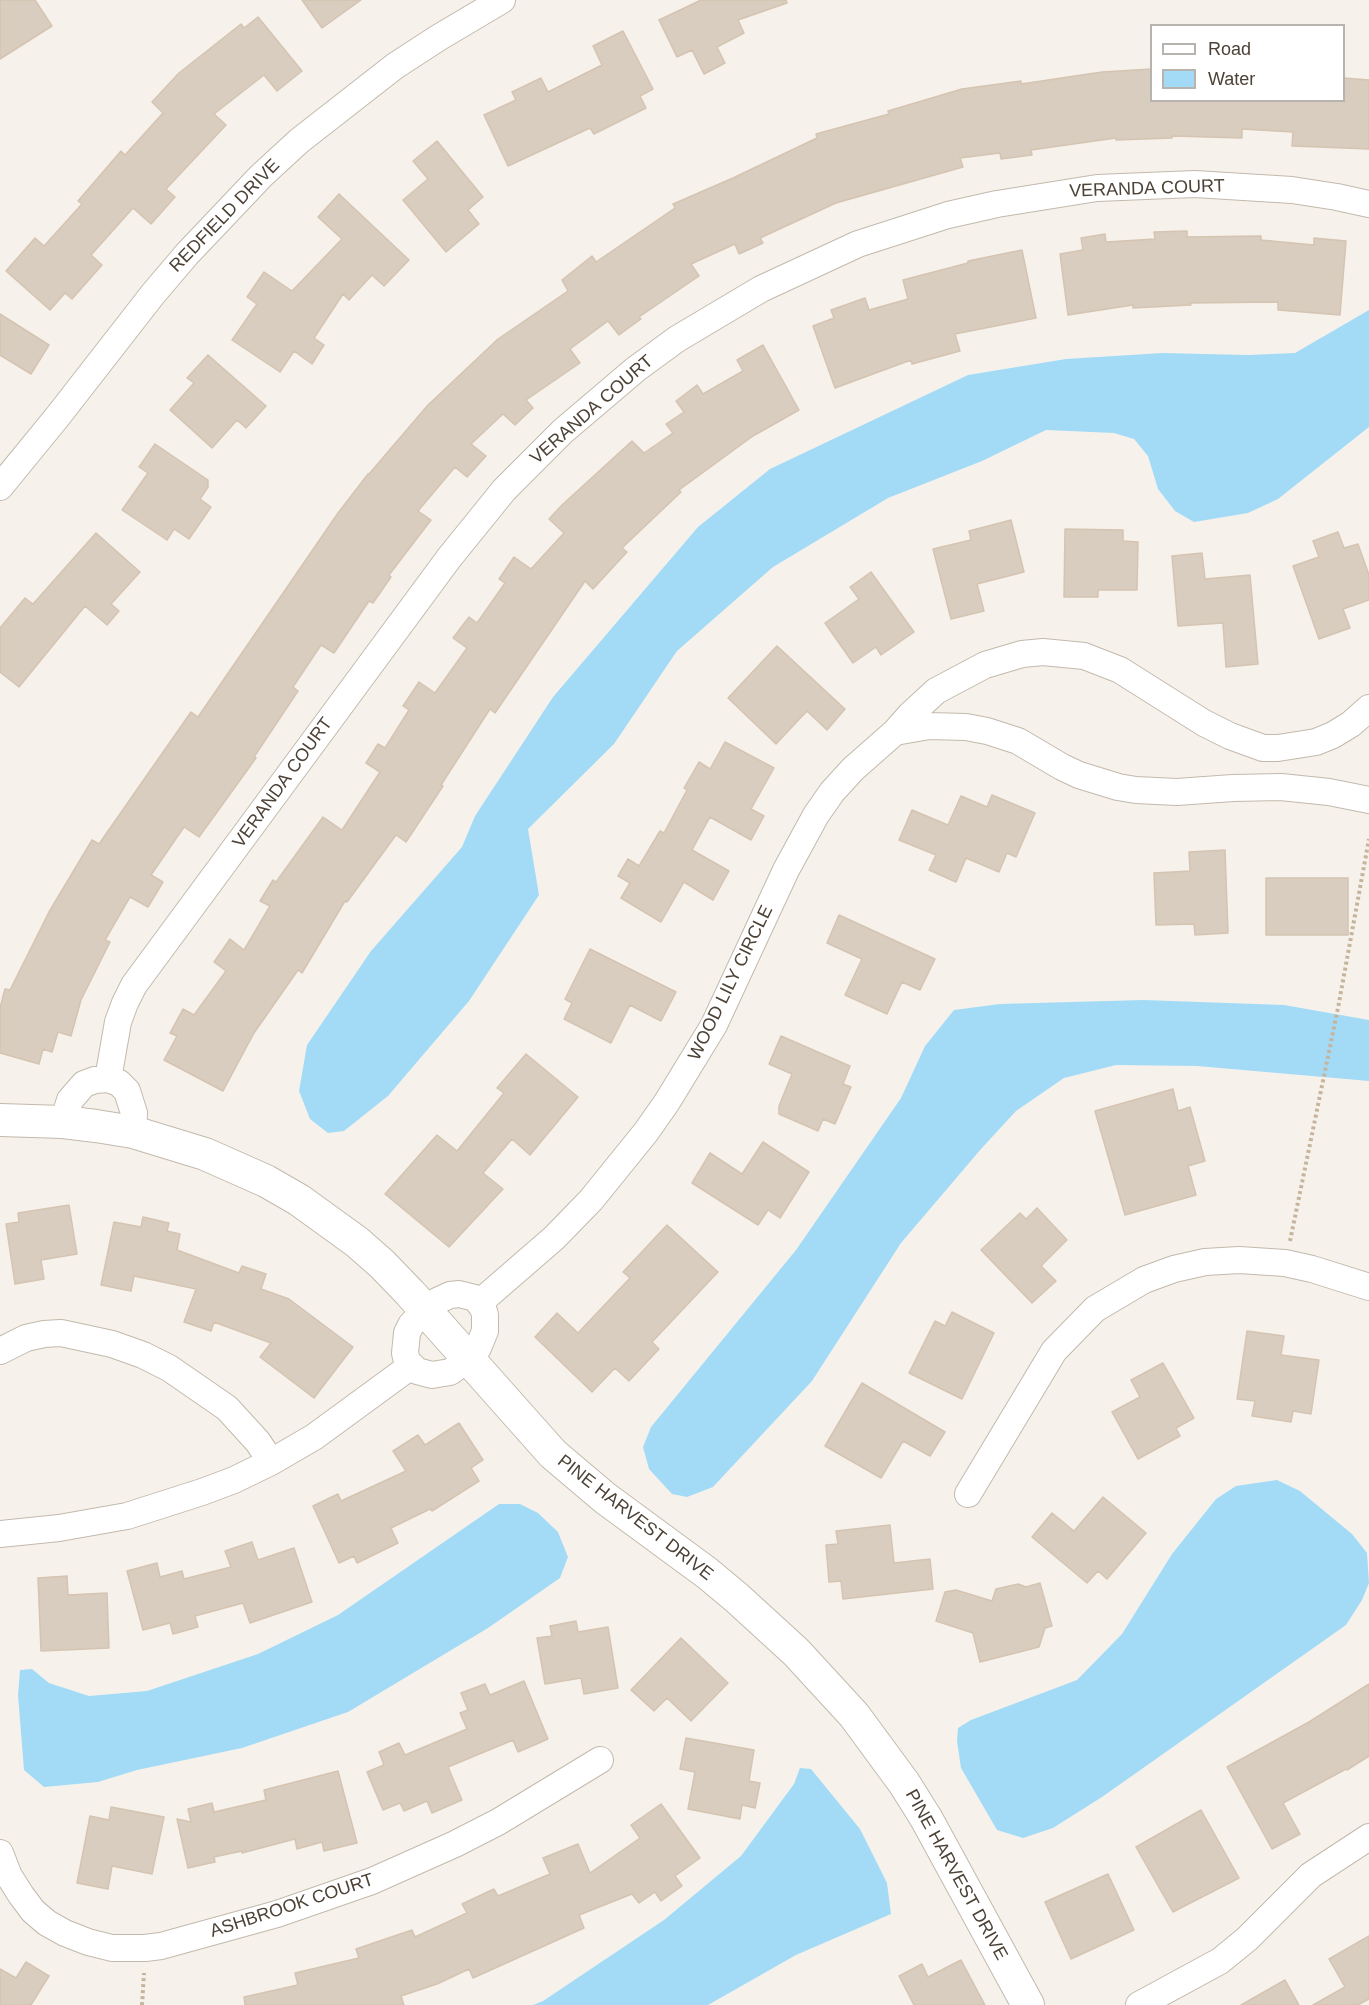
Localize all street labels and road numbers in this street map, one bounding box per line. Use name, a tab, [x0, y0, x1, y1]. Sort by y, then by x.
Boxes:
street label: REDFIELD DRIVE	[165, 155, 285, 277]
street label: VERANDA COURT	[1069, 175, 1225, 203]
street label: VERANDA COURT	[526, 351, 658, 469]
street label: VERANDA COURT	[229, 714, 337, 852]
street label: WOOD LILY CIRCLE	[684, 902, 778, 1064]
street label: PINE HARVEST DRIVE	[553, 1450, 717, 1586]
street label: PINE HARVEST DRIVE	[900, 1786, 1012, 1964]
street label: ASHBROOK COURT	[207, 1869, 377, 1943]

